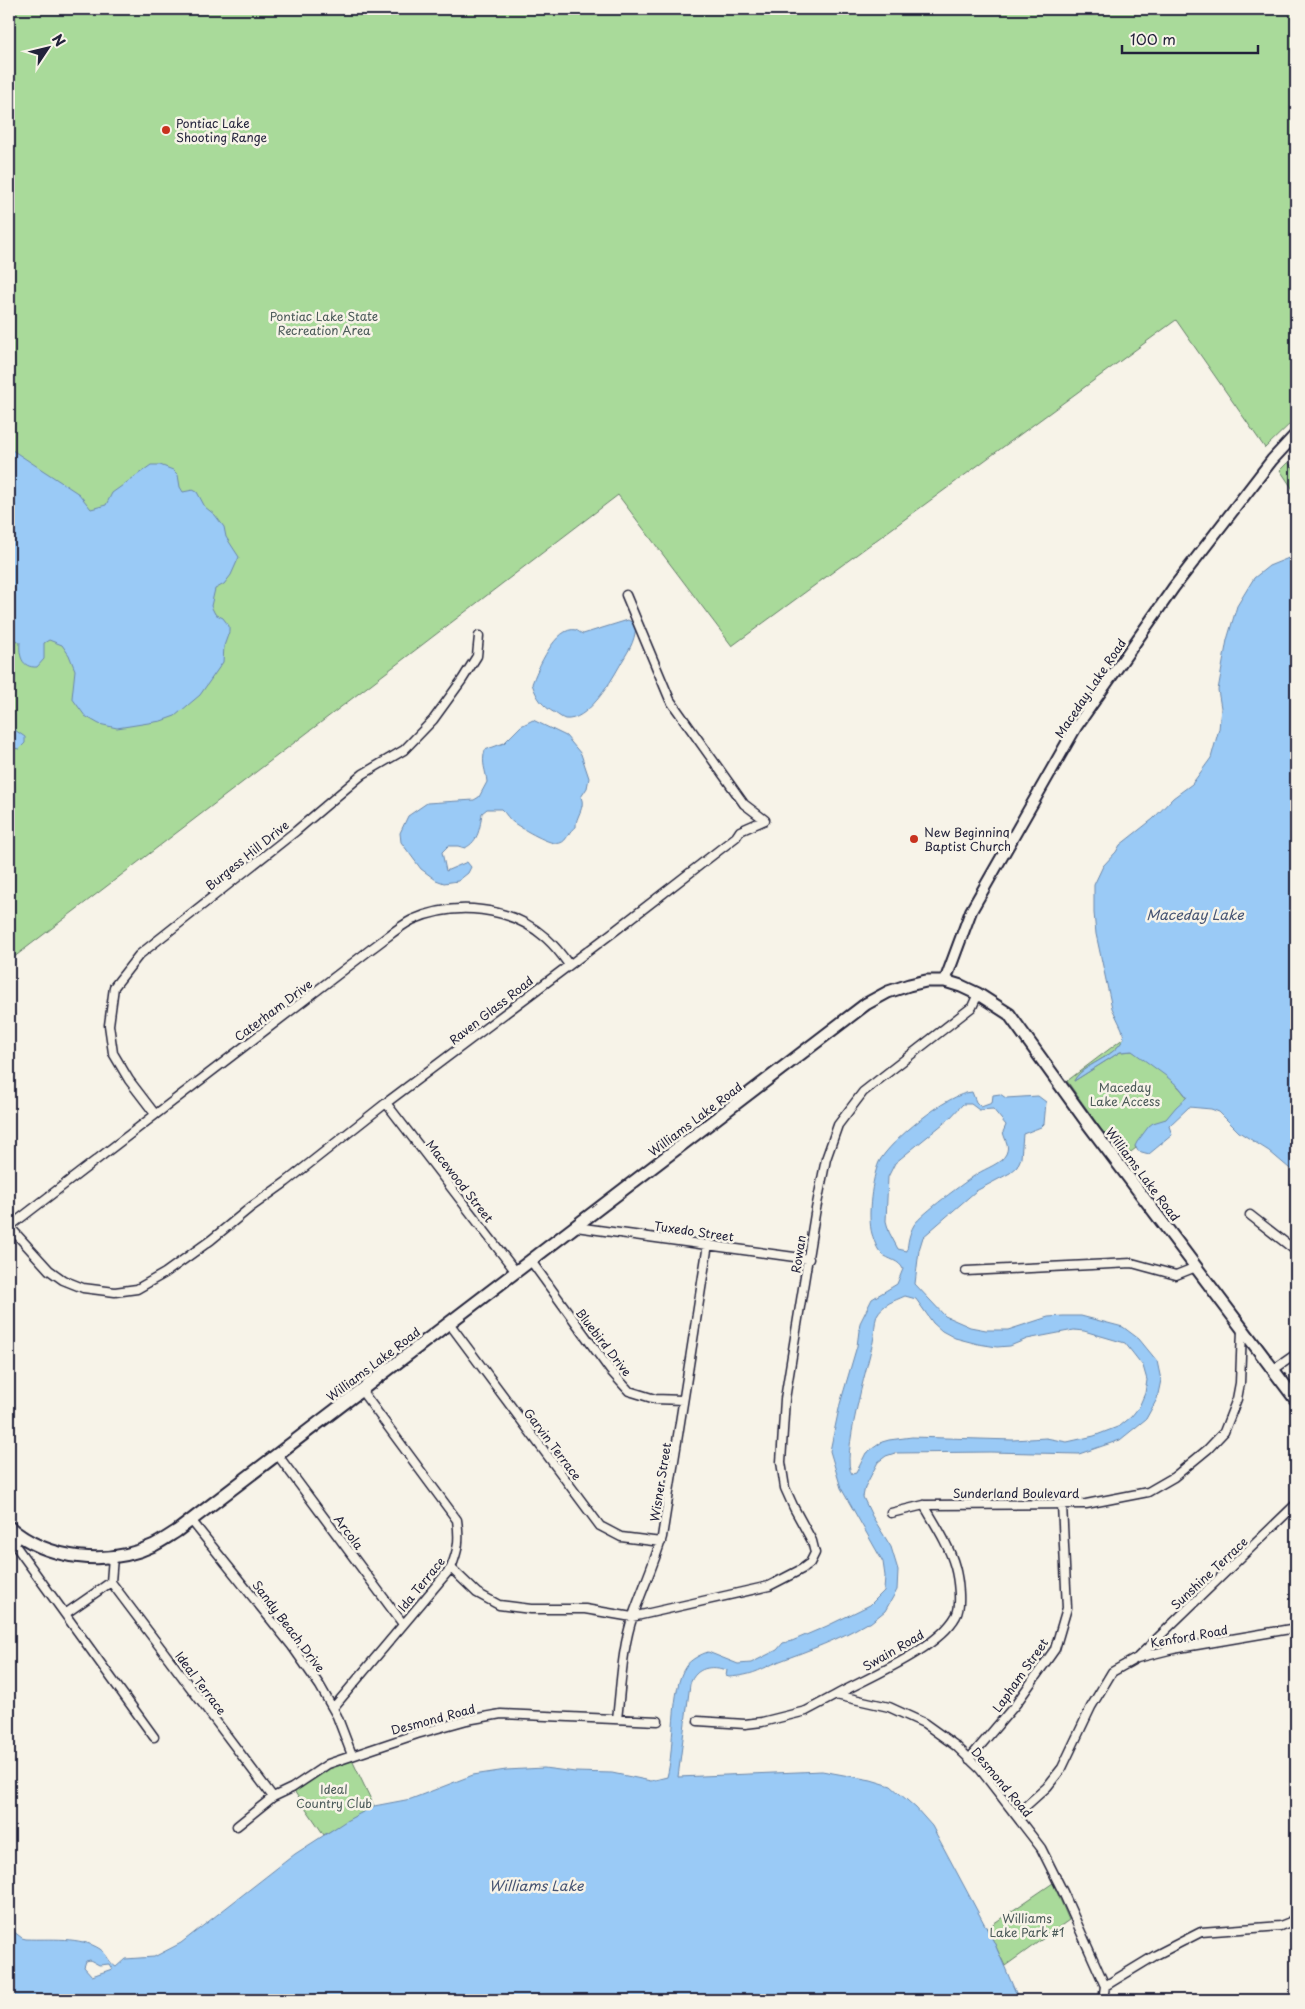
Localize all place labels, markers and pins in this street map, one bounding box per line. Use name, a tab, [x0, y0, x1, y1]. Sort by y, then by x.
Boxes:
place label: Pontiac Lake Shooting Range	[176, 114, 267, 146]
marker: Pontiac Lake Shooting Range	[160, 124, 172, 136]
place label: New Beginning Baptist Church	[924, 823, 1011, 855]
marker: New Beginning Baptist Church	[908, 833, 920, 845]

